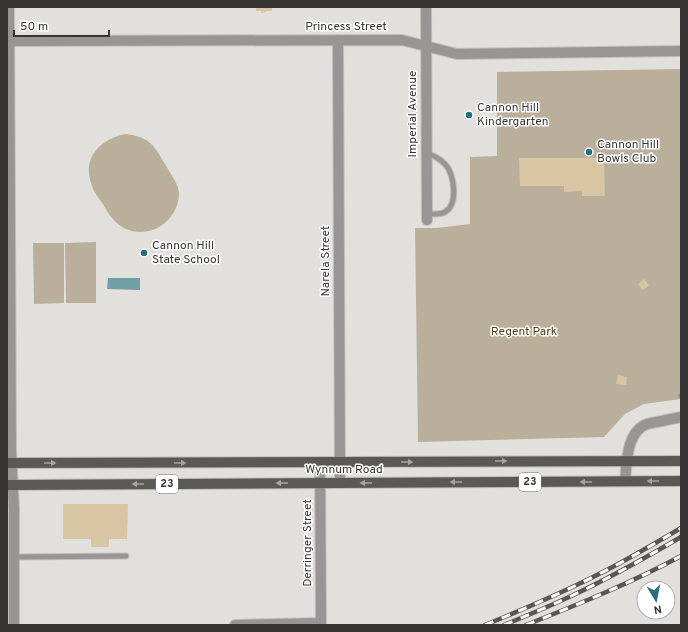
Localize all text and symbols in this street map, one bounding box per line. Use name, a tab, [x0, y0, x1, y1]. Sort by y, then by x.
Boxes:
scale bar	[14, 12, 109, 38]
text: 50 m	[20, 19, 48, 35]
street label: Princess Street	[305, 19, 387, 35]
street label: Imperial Avenue	[405, 71, 421, 157]
place label: Cannon Hill Kindergarten	[477, 100, 549, 130]
marker: Cannon Hill Kindergarten	[464, 110, 474, 120]
place label: Cannon Hill Bowls Club	[597, 137, 659, 167]
marker: Cannon Hill Bowls Club	[584, 147, 594, 157]
street label: Narela Street	[318, 226, 334, 296]
place label: Cannon Hill State School	[152, 238, 220, 268]
marker: Cannon Hill State School	[139, 248, 149, 258]
park label: Regent Park	[491, 324, 557, 340]
one-way arrow	[495, 458, 508, 464]
one-way arrow	[401, 459, 414, 465]
one-way arrow	[44, 460, 57, 466]
one-way arrow	[174, 460, 187, 466]
street label: Wynnum Road	[305, 462, 383, 478]
road number: 23	[519, 473, 541, 491]
road number: 23	[156, 475, 178, 493]
one-way arrow	[646, 478, 659, 484]
one-way arrow	[449, 479, 462, 485]
one-way arrow	[579, 479, 592, 485]
one-way arrow	[275, 480, 288, 486]
one-way arrow	[359, 480, 372, 486]
one-way arrow	[131, 481, 144, 487]
street label: Derringer Street	[300, 499, 316, 587]
north arrow	[636, 580, 676, 620]
text: N	[652, 601, 663, 616]

